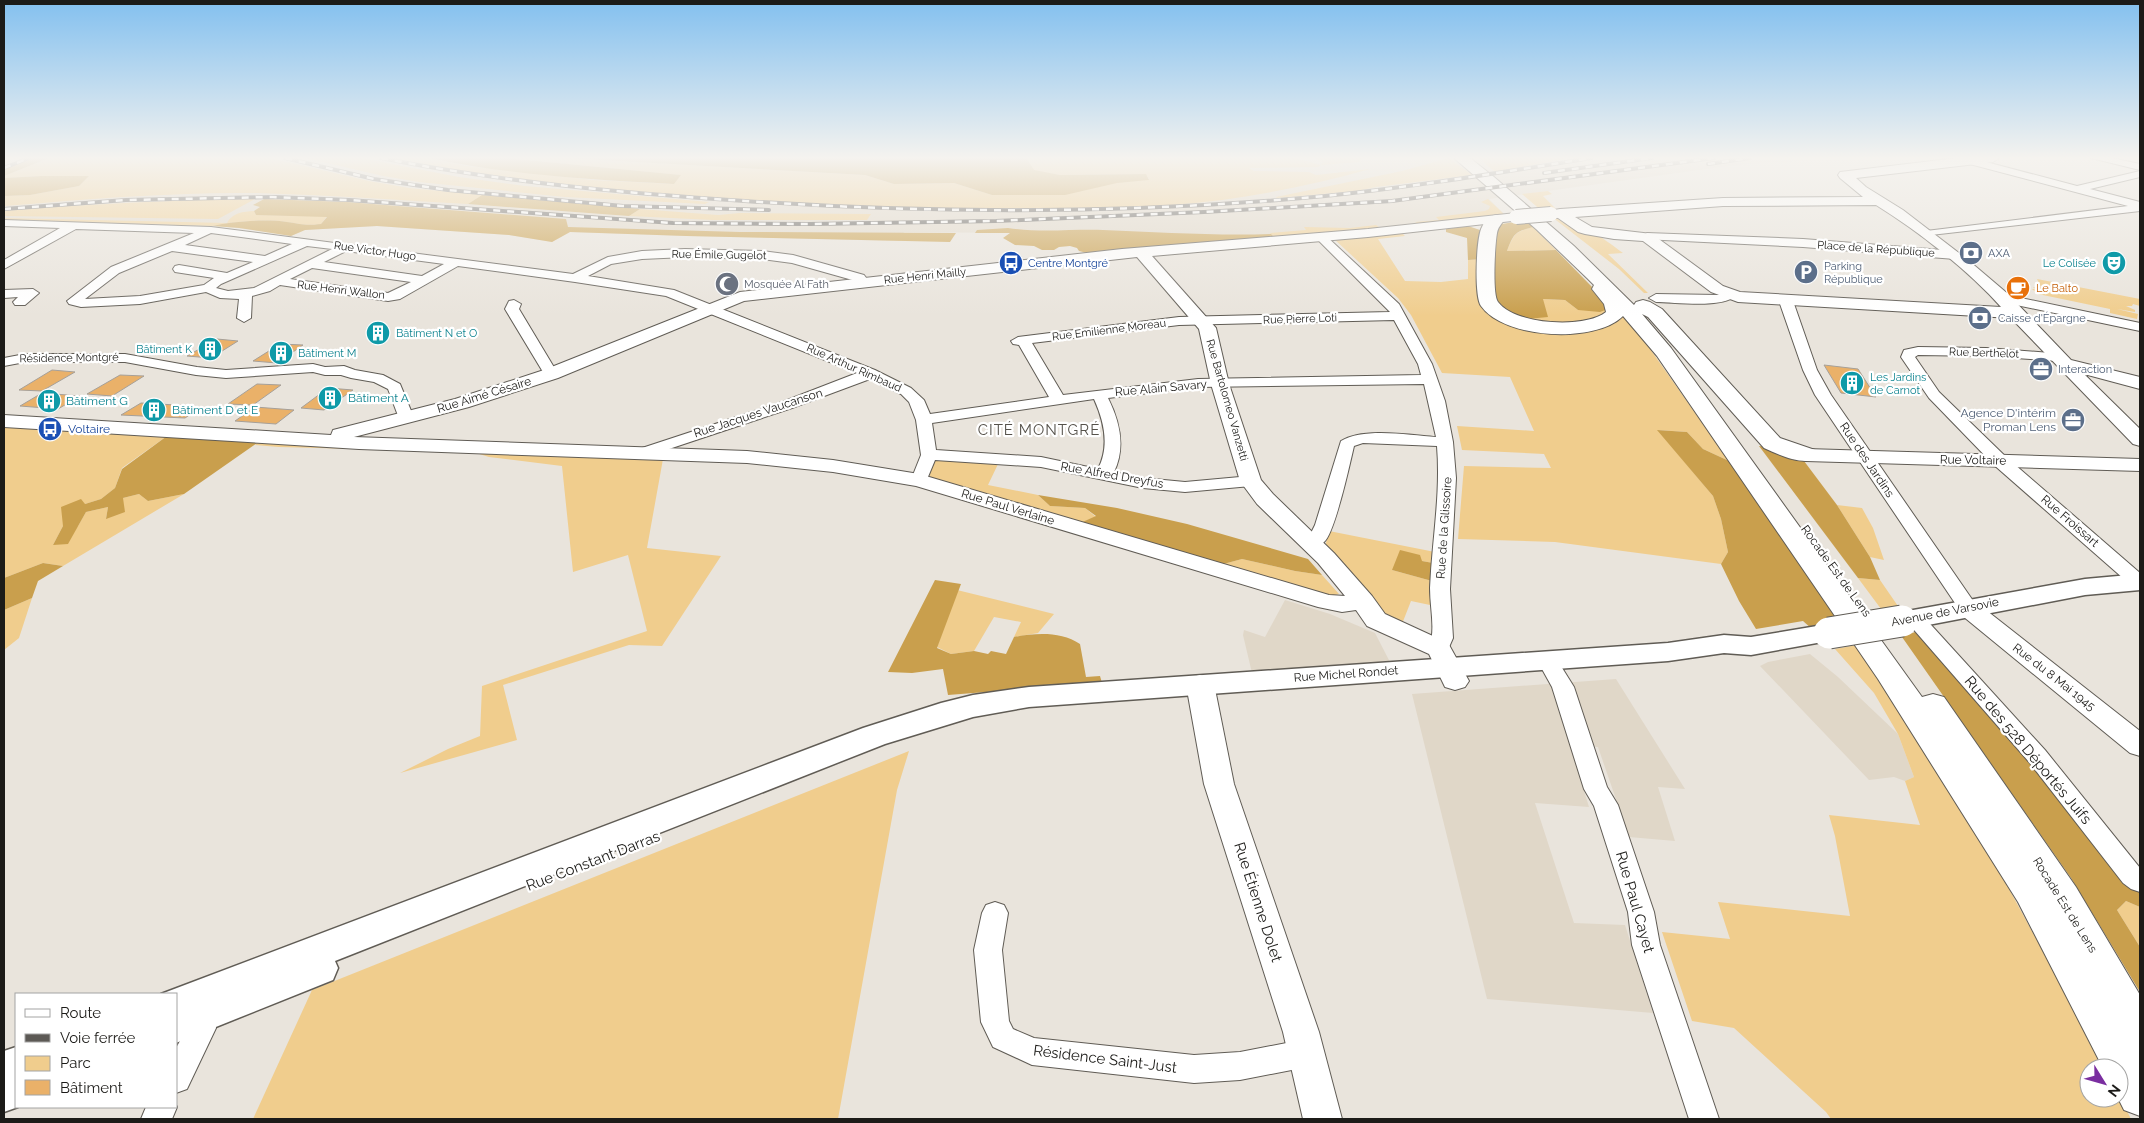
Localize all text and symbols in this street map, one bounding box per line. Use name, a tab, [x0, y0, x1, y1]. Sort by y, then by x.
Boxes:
street label: Place de la République	[1817, 238, 1936, 260]
street label: Rue Victor Hugo	[333, 239, 417, 263]
bank icon: AXA	[1958, 240, 1984, 266]
street label: Rue Émile Gugelot	[671, 247, 767, 262]
place label: AXA	[1988, 247, 2010, 260]
bus stop icon: Centre Montgré	[998, 250, 1024, 276]
theatre icon: Le Colisée	[2101, 250, 2127, 276]
place label: Centre Montgré	[1028, 257, 1109, 270]
place label: Le Colisée	[2043, 257, 2097, 270]
parking icon: Parking République	[1793, 259, 1819, 285]
place label: Parking République	[1824, 260, 1883, 286]
street label: Rue Henri Mailly	[883, 265, 967, 287]
mosque icon: Mosquée Al Fath	[714, 271, 740, 297]
cafe icon: Le Balto	[2005, 275, 2031, 301]
street label: Rue Henri Wallon	[296, 278, 386, 302]
place label: Mosquée Al Fath	[744, 278, 829, 291]
place label: Le Balto	[2036, 282, 2078, 295]
bank icon: Caisse d'Épargne	[1967, 305, 1993, 331]
street label: Rue Pierre Loti	[1263, 311, 1337, 327]
place label: Caisse d'Épargne	[1998, 311, 2086, 325]
street label: Rue Emilienne Moreau	[1051, 317, 1167, 343]
building icon: Bâtiment N et O	[365, 320, 391, 346]
place label: Bâtiment N et O	[396, 327, 477, 340]
building icon: Bâtiment K	[197, 336, 223, 362]
street label: Rue Bartolomeo Vanzetti	[1203, 338, 1251, 462]
building icon: Bâtiment M	[268, 340, 294, 366]
street label: Rue Arthur Rimbaud	[804, 341, 904, 395]
place label: Bâtiment K	[136, 343, 193, 356]
street label: Rue Berthelot	[1949, 345, 2020, 361]
place label: Bâtiment M	[298, 347, 356, 360]
street label: Résidence Montgré	[19, 351, 119, 365]
office icon: Interaction	[2028, 356, 2054, 382]
place label: Interaction	[2058, 363, 2112, 376]
building icon: Les Jardins de Carnot	[1839, 370, 1865, 396]
place label: Les Jardins de Carnot	[1870, 371, 1926, 397]
street label: Rue Aimé Césaire	[435, 374, 533, 416]
street label: Rue Alain Savary	[1114, 377, 1208, 399]
building icon: Bâtiment A	[317, 385, 343, 411]
street label: Rue Jacques Vaucanson	[692, 386, 824, 440]
building icon: Bâtiment G	[36, 388, 62, 414]
place label: Bâtiment A	[348, 391, 409, 405]
place label: Bâtiment G	[66, 394, 128, 408]
building icon: Bâtiment D et E	[141, 397, 167, 423]
place label: Bâtiment D et E	[172, 403, 258, 417]
place label: Agence D'intérim Proman Lens	[1960, 406, 2056, 434]
office icon: Agence D'intérim Proman Lens	[2060, 407, 2086, 433]
bus stop icon: Voltaire	[37, 416, 63, 442]
street label: Rue des Jardins	[1837, 420, 1897, 500]
district label: CITÉ MONTGRÉ	[978, 421, 1100, 439]
place label: Voltaire	[68, 422, 110, 436]
street label: Rue Voltaire	[1940, 452, 2006, 468]
street label: Rue Alfred Dreyfus	[1059, 459, 1165, 491]
street label: Rue de la Glissoire	[1433, 476, 1455, 580]
street label: Rue Paul Verlaine	[960, 486, 1056, 528]
street label: Rue Froissart	[2038, 492, 2102, 550]
street label: Rocade Est de Lens	[1798, 522, 1874, 620]
street label: Avenue de Varsovie	[1890, 595, 2000, 629]
street label: Rue du 8 Mai 1945	[2010, 640, 2098, 714]
street label: Rue Michel Rondet	[1293, 663, 1399, 685]
street label: Rue des 528 Déportés Juifs	[1961, 672, 2095, 828]
street label: Rue Constant Darras	[524, 827, 662, 895]
street label: Rue Étienne Dolet	[1230, 840, 1286, 964]
street label: Rue Paul Cayet	[1612, 849, 1658, 955]
street label: Rocade Est de Lens	[2030, 855, 2100, 955]
legend	[15, 993, 178, 1108]
text: Route	[60, 1004, 101, 1022]
text: Voie ferrée	[60, 1029, 136, 1047]
street label: Résidence Saint-Just	[1032, 1041, 1178, 1077]
text: Parc	[60, 1054, 91, 1072]
north arrow	[2079, 1058, 2129, 1108]
text: Bâtiment	[60, 1079, 123, 1097]
text: N	[2105, 1082, 2124, 1100]

